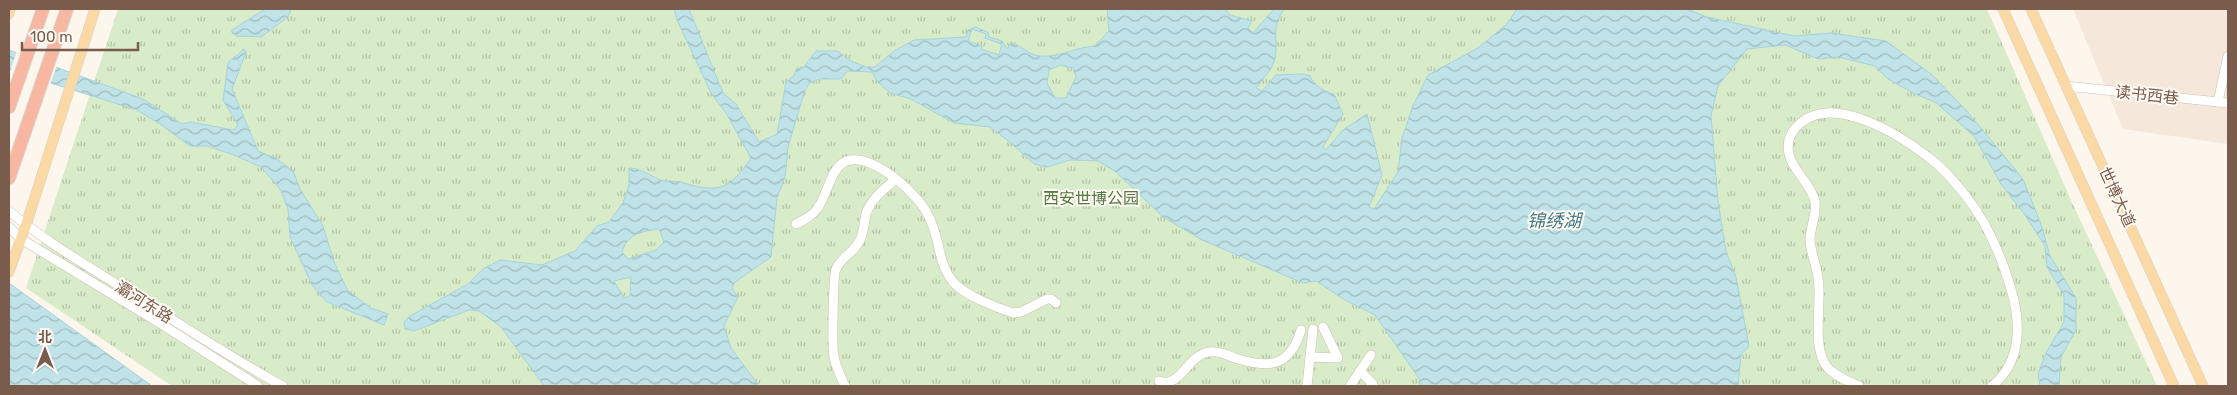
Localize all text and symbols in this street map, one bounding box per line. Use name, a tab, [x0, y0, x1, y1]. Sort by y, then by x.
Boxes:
scale bar	[22, 20, 139, 52]
text: 100 m	[30, 28, 72, 46]
street label: 读书西巷	[2114, 82, 2180, 108]
street label: 世博大道	[2095, 164, 2139, 230]
park label: 西安世博公园	[1043, 189, 1139, 208]
water label: 锦绣湖	[1527, 210, 1584, 232]
street label: 灞河东路	[112, 277, 176, 327]
north arrow	[20, 325, 70, 375]
text: 北	[38, 329, 52, 346]

